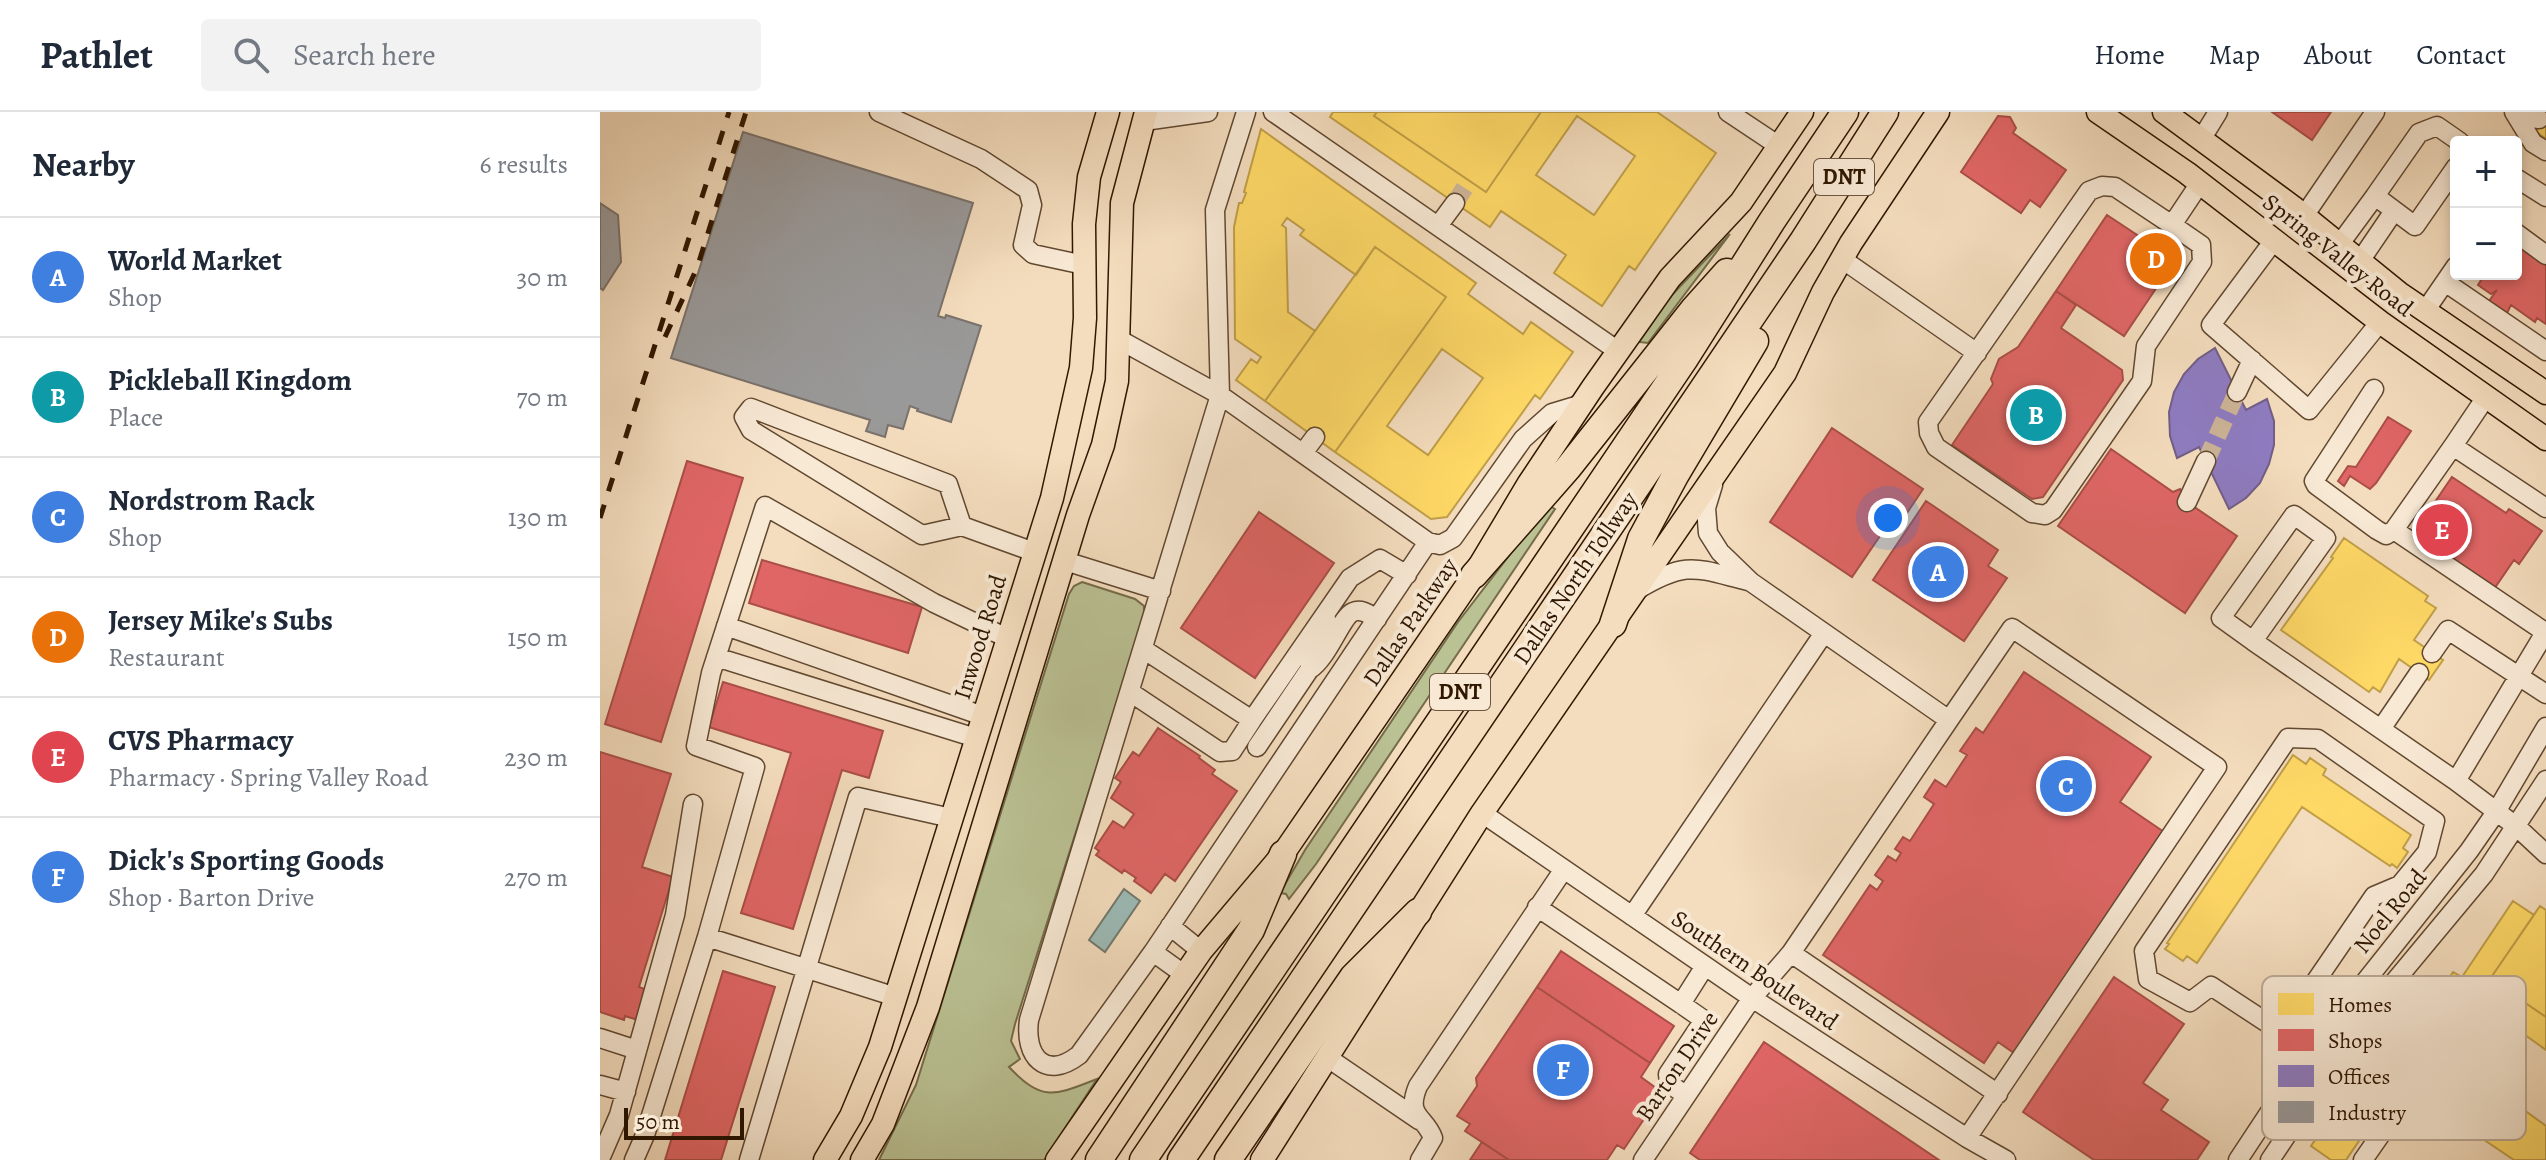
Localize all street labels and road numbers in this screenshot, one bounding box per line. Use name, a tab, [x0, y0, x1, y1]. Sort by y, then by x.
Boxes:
road number: DNT	[1814, 159, 1874, 195]
street label: Spring Valley Road	[2256, 186, 2420, 324]
street label: Dallas North Tollway	[1505, 485, 1645, 671]
street label: Dallas Parkway	[1355, 551, 1465, 692]
street label: Inwood Road	[946, 570, 1014, 703]
road number: DNT	[1430, 674, 1490, 710]
street label: Noel Road	[2346, 862, 2434, 960]
street label: Southern Boulevard	[1665, 902, 1845, 1038]
street label: Barton Drive	[1628, 1005, 1726, 1127]

